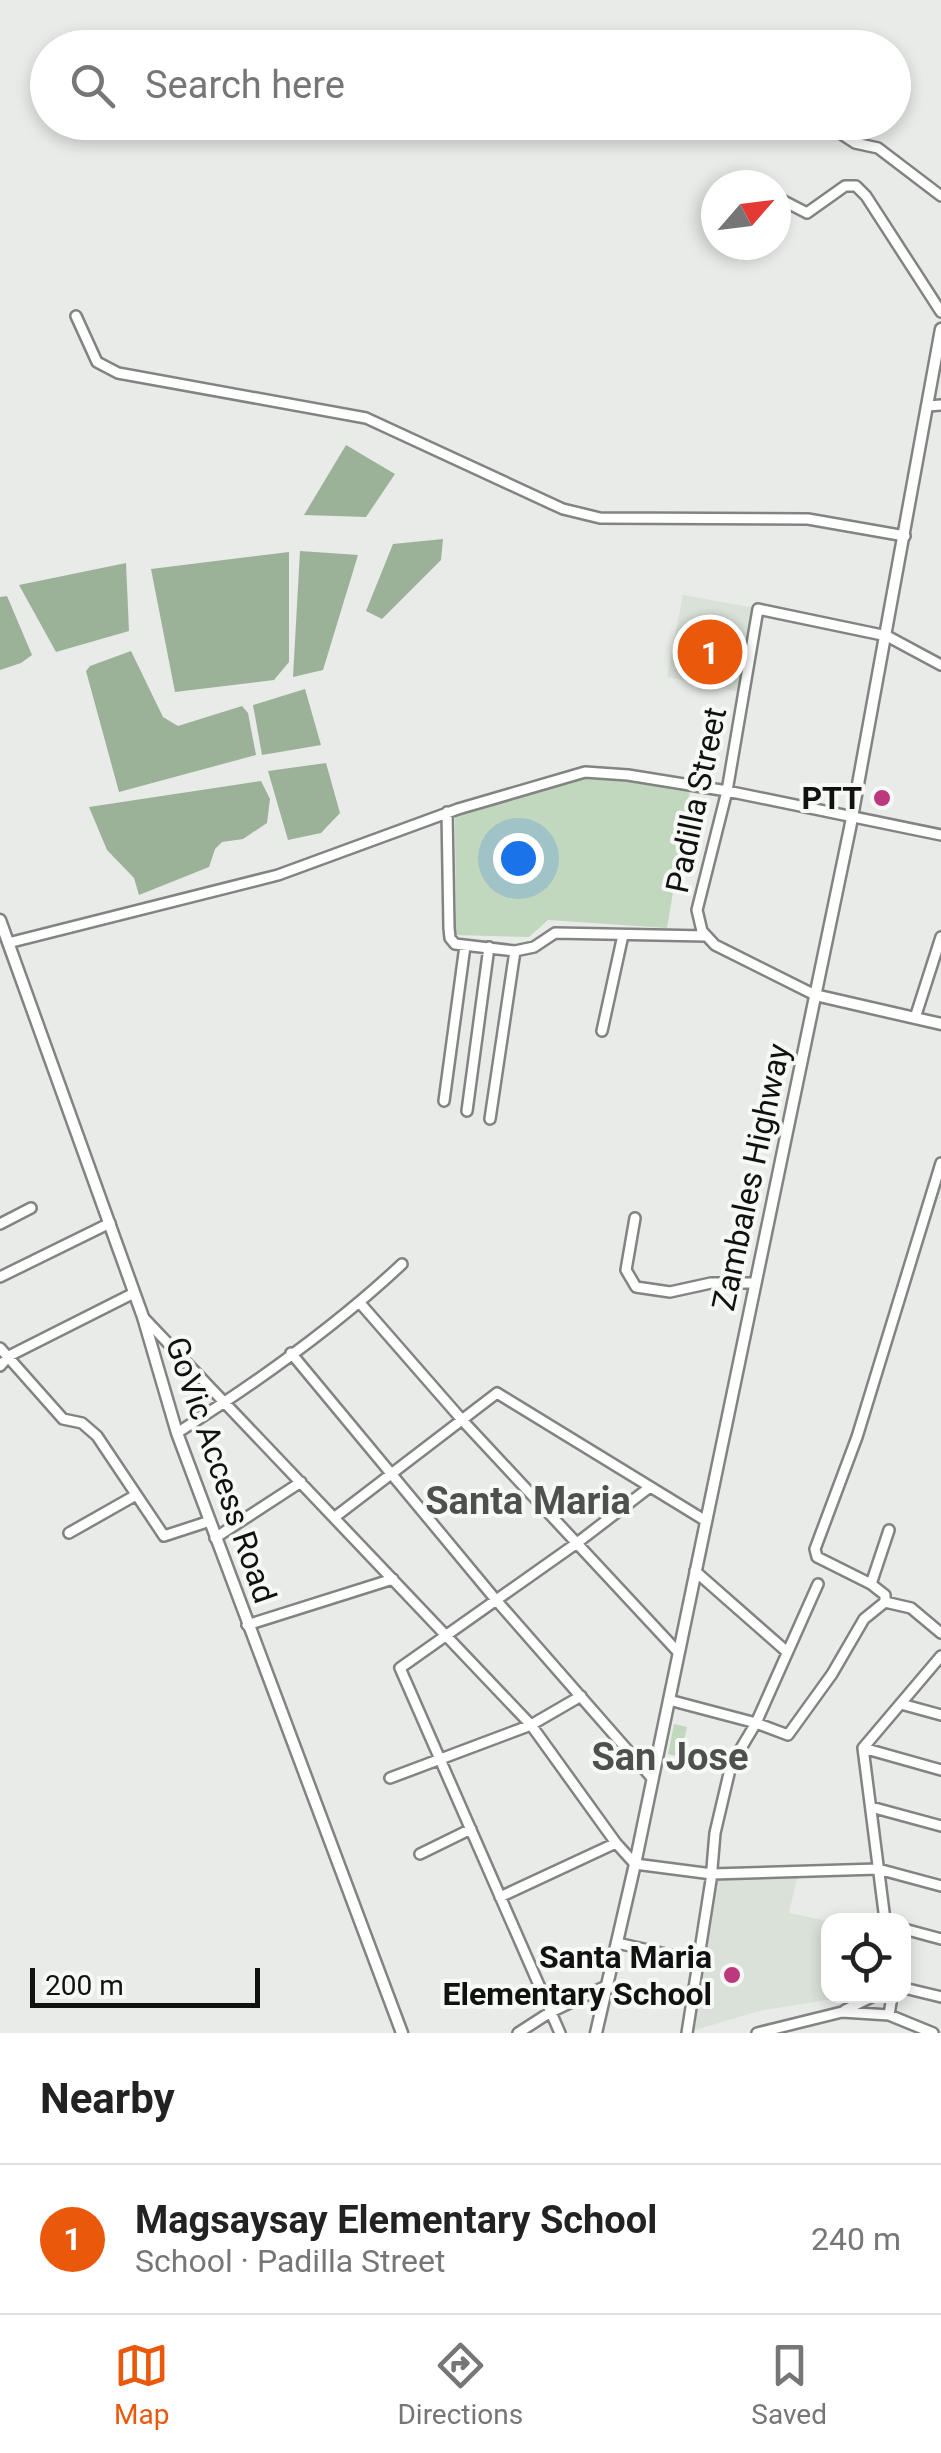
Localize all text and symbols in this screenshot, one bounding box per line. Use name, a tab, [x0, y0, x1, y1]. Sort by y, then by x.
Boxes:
search box	[30, 30, 911, 140]
icon: search	[65, 58, 120, 113]
text: Search here	[145, 63, 345, 107]
north arrow	[701, 170, 791, 260]
pin: 1	[678, 614, 742, 690]
street label: Padilla Street	[658, 704, 734, 896]
place label: PTT	[801, 779, 862, 817]
marker: PTT	[871, 787, 893, 809]
your location	[493, 833, 544, 884]
street label: Zambales Highway	[704, 1040, 798, 1314]
street label: GoVic Access Road	[158, 1332, 284, 1608]
district label: Santa Maria	[425, 1479, 631, 1523]
district label: San Jose	[591, 1735, 749, 1779]
map controls	[821, 1913, 911, 2003]
button: locate	[821, 1913, 911, 2003]
place label: Santa Maria Elementary School	[442, 1938, 712, 2013]
scale bar	[30, 1963, 260, 2008]
marker: Santa Maria Elementary School	[721, 1964, 743, 1986]
text: 200 m	[45, 1969, 124, 2002]
text: Nearby	[40, 2074, 175, 2123]
text: Magsaysay Elementary School	[135, 2198, 657, 2242]
text: 1	[63, 2220, 82, 2258]
text: 240 m	[811, 2220, 901, 2258]
text: School · Padilla Street	[135, 2242, 445, 2280]
tab: Map	[114, 2338, 169, 2431]
tab: Directions	[397, 2338, 523, 2431]
tab: Saved	[751, 2338, 827, 2431]

